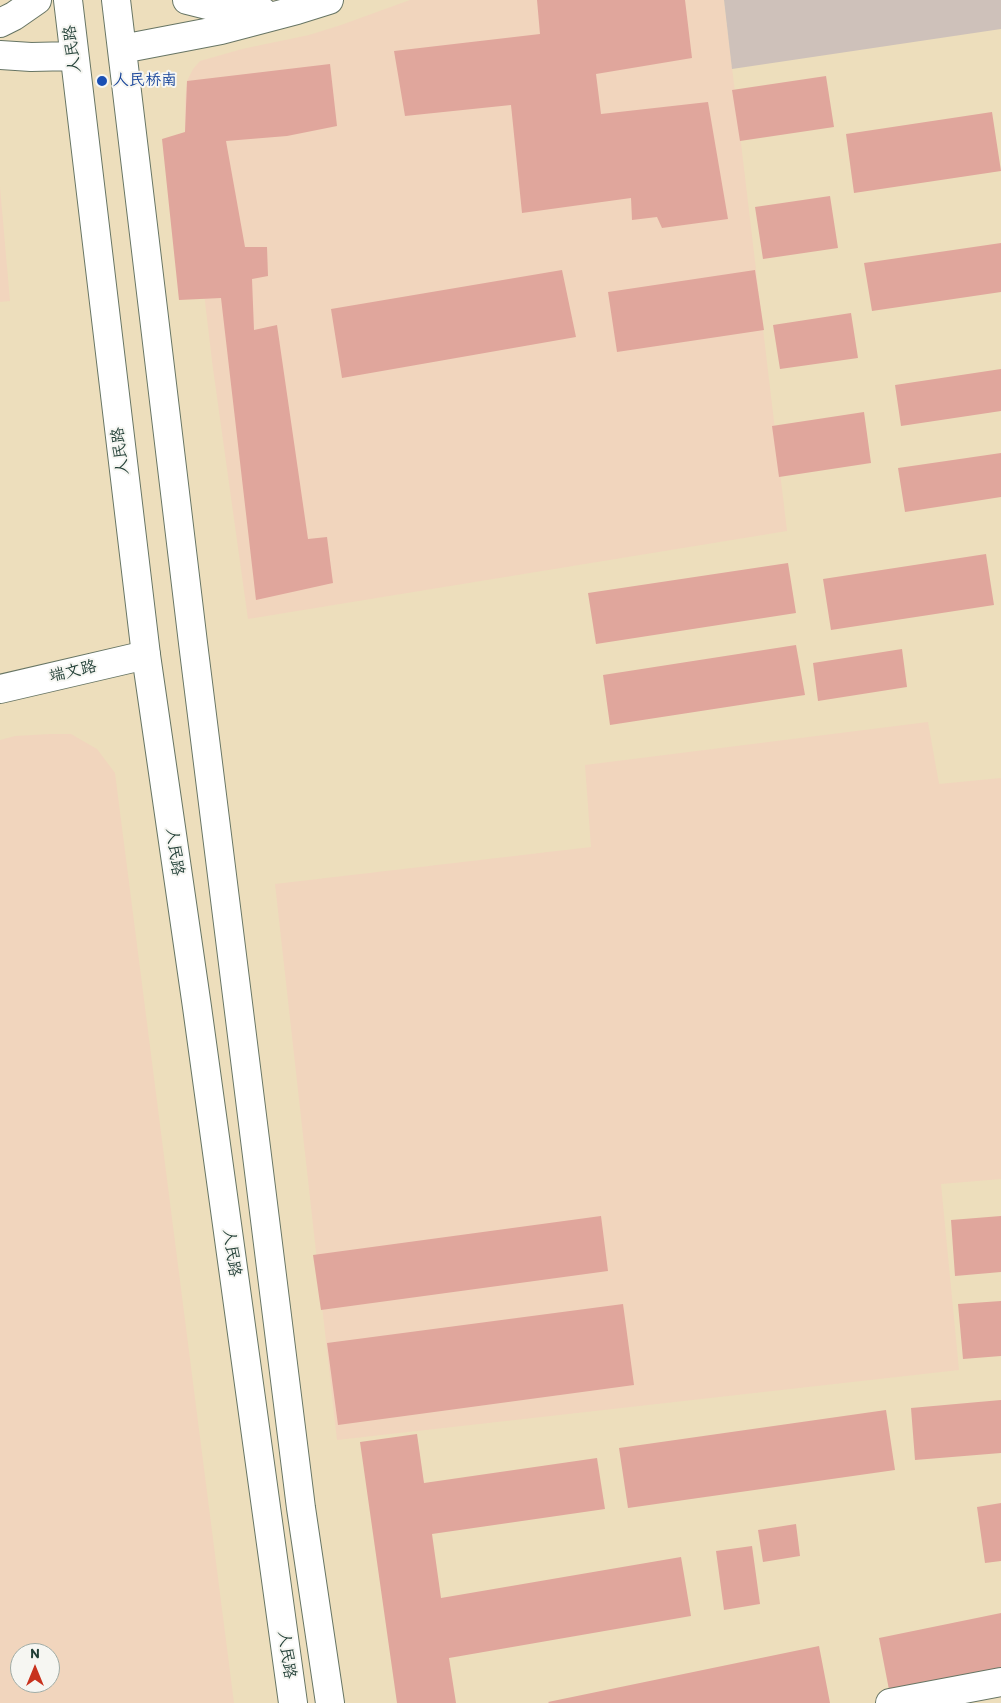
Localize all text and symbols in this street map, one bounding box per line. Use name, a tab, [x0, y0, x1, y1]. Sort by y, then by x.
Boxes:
street label: 人民路	[61, 24, 85, 74]
place label: 人民桥南	[113, 71, 177, 91]
marker: 人民桥南	[95, 74, 109, 88]
street label: 人民路	[109, 426, 133, 476]
street label: 端文路	[47, 657, 99, 687]
street label: 人民路	[161, 827, 187, 877]
street label: 人民路	[218, 1228, 244, 1278]
street label: 人民路	[273, 1630, 299, 1680]
north arrow	[10, 1643, 60, 1693]
text: N	[30, 1645, 40, 1662]

